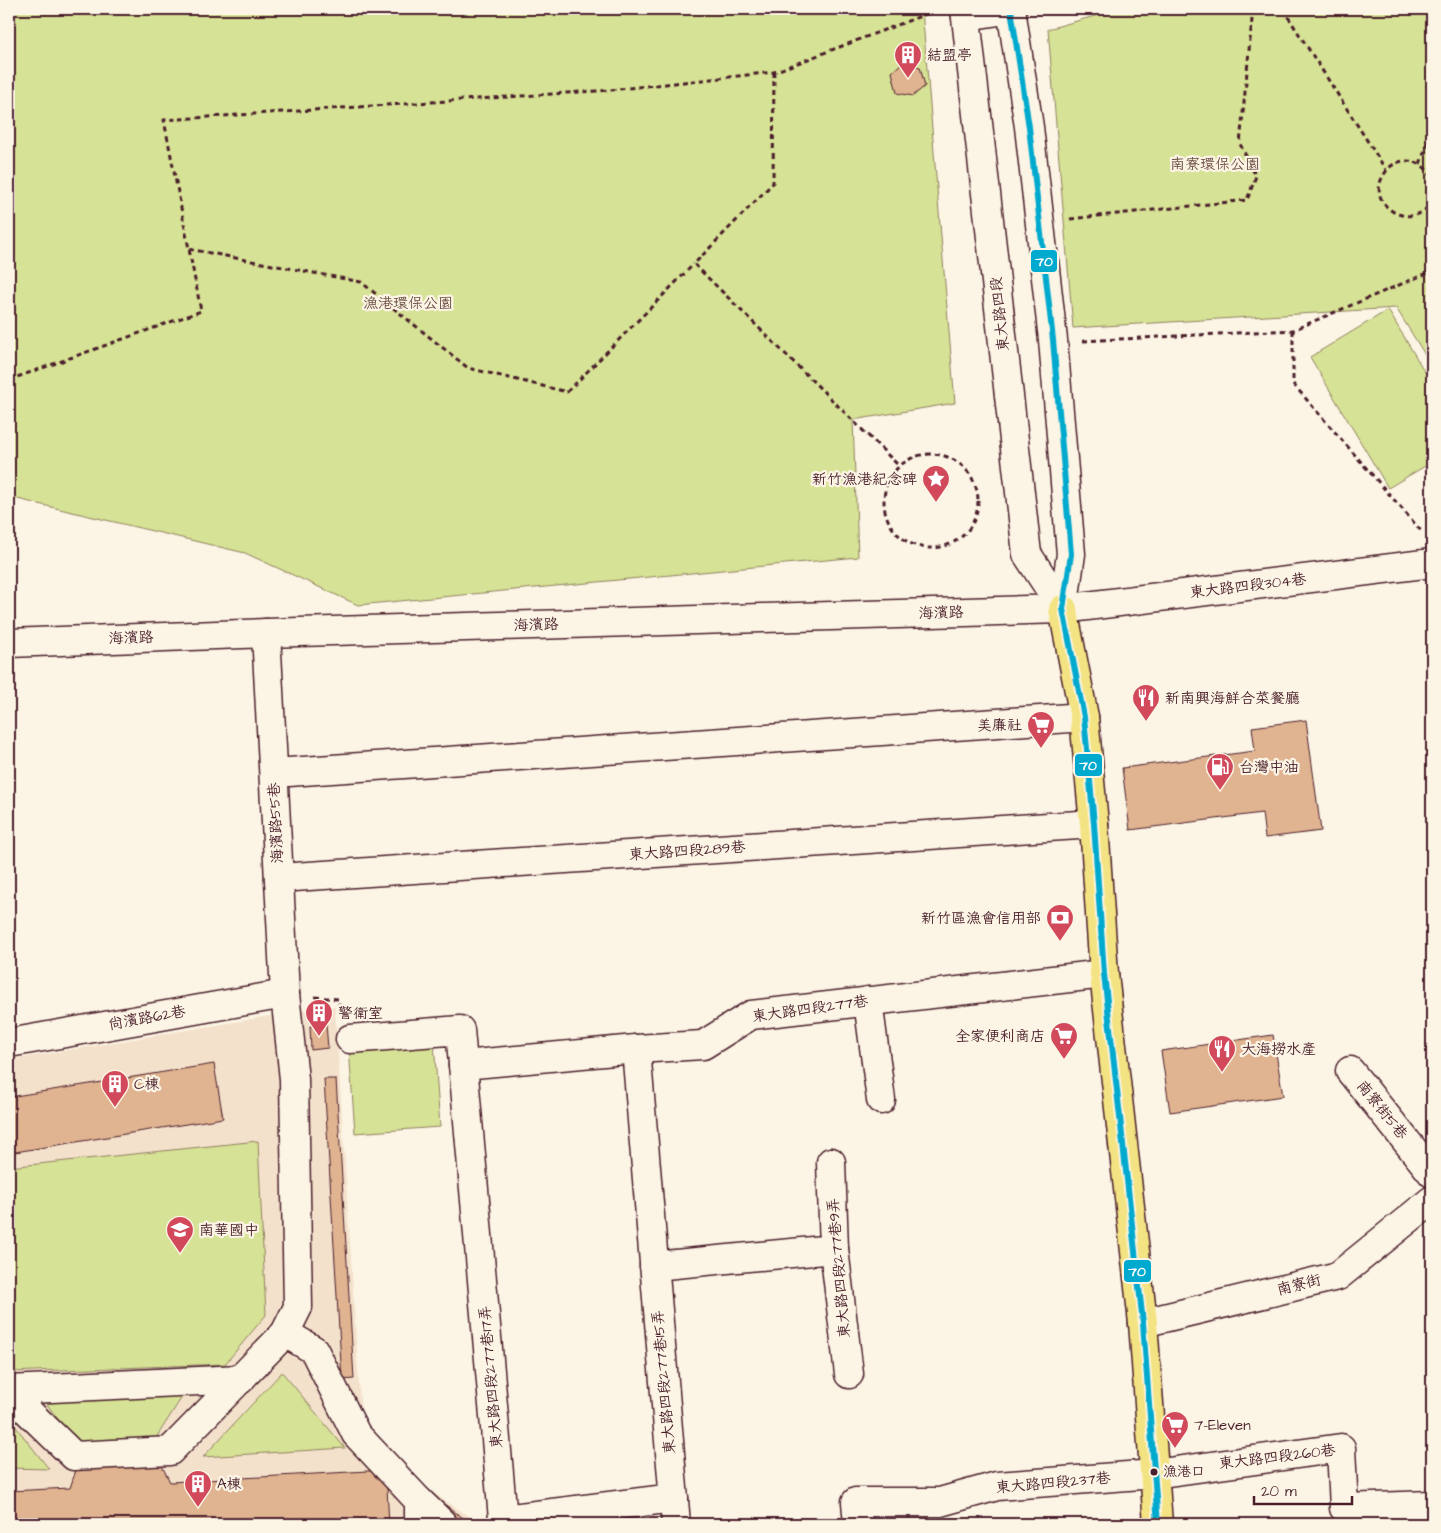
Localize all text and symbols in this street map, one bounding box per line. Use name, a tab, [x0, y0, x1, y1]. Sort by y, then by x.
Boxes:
building icon: 結盟亭	[893, 40, 923, 79]
place label: 結盟亭	[927, 45, 972, 66]
park label: 南寮環保公園	[1170, 154, 1260, 175]
line badge: 70	[1030, 249, 1058, 273]
text: 70	[1034, 252, 1053, 272]
street label: 東大路四段	[986, 276, 1014, 352]
park label: 漁港環保公園	[363, 293, 453, 314]
place icon: 新竹漁港紀念碑	[921, 464, 951, 503]
place label: 新竹漁港紀念碑	[812, 469, 917, 490]
street label: 東大路四段304巷	[1189, 568, 1307, 604]
street label: 海濱路	[918, 602, 964, 624]
street label: 海濱路	[513, 614, 559, 636]
street label: 海濱路	[108, 627, 154, 649]
restaurant icon: 新南興海鮮合菜餐廳	[1131, 683, 1161, 722]
place label: 新南興海鮮合菜餐廳	[1165, 688, 1300, 709]
supermarket icon: 美廉社	[1026, 710, 1056, 749]
place label: 美廉社	[977, 715, 1022, 736]
fuel station icon: 台灣中油	[1205, 752, 1235, 791]
line badge: 70	[1074, 753, 1103, 777]
text: 70	[1078, 756, 1097, 776]
place label: 台灣中油	[1239, 757, 1299, 778]
street label: 海濱路55巷	[263, 782, 289, 864]
street label: 東大路四段289巷	[628, 836, 746, 866]
bank icon: 新竹區漁會信用部	[1045, 903, 1075, 942]
place label: 新竹區漁會信用部	[921, 908, 1041, 929]
street label: 東大路四段277巷	[751, 990, 869, 1028]
building icon: 警衛室	[304, 998, 334, 1037]
street label: 尚濱路62巷	[107, 1001, 187, 1035]
place label: 警衛室	[338, 1003, 383, 1024]
supermarket icon: 全家便利商店	[1049, 1021, 1079, 1060]
place label: 全家便利商店	[955, 1026, 1045, 1047]
restaurant icon: 大海撈水產	[1207, 1034, 1237, 1073]
place label: 大海撈水產	[1241, 1039, 1316, 1060]
building icon: C棟	[100, 1069, 130, 1108]
place label: C棟	[134, 1074, 160, 1095]
street label: 南寮街5巷	[1352, 1076, 1412, 1144]
street label: 東大路四段277巷9弄	[822, 1197, 856, 1339]
school or university icon: 南華國中	[165, 1215, 195, 1254]
place label: 南華國中	[199, 1220, 259, 1241]
line badge: 70	[1123, 1259, 1152, 1283]
text: 70	[1127, 1262, 1146, 1282]
street label: 南寮街	[1275, 1269, 1323, 1301]
street label: 東大路四段277巷17弄	[474, 1305, 508, 1449]
street label: 東大路四段277巷15弄	[647, 1309, 681, 1455]
supermarket icon: 7-Eleven	[1160, 1410, 1190, 1449]
place label: 7-Eleven	[1194, 1415, 1251, 1436]
street label: 東大路四段260巷	[1217, 1439, 1337, 1475]
place label: 漁港口	[1163, 1462, 1205, 1482]
marker: 漁港口	[1149, 1467, 1159, 1477]
street label: 東大路四段237巷	[995, 1468, 1111, 1498]
building icon: A棟	[183, 1469, 213, 1508]
scale bar	[1254, 1473, 1351, 1505]
place label: A棟	[217, 1474, 242, 1495]
text: 20 m	[1261, 1481, 1297, 1502]

